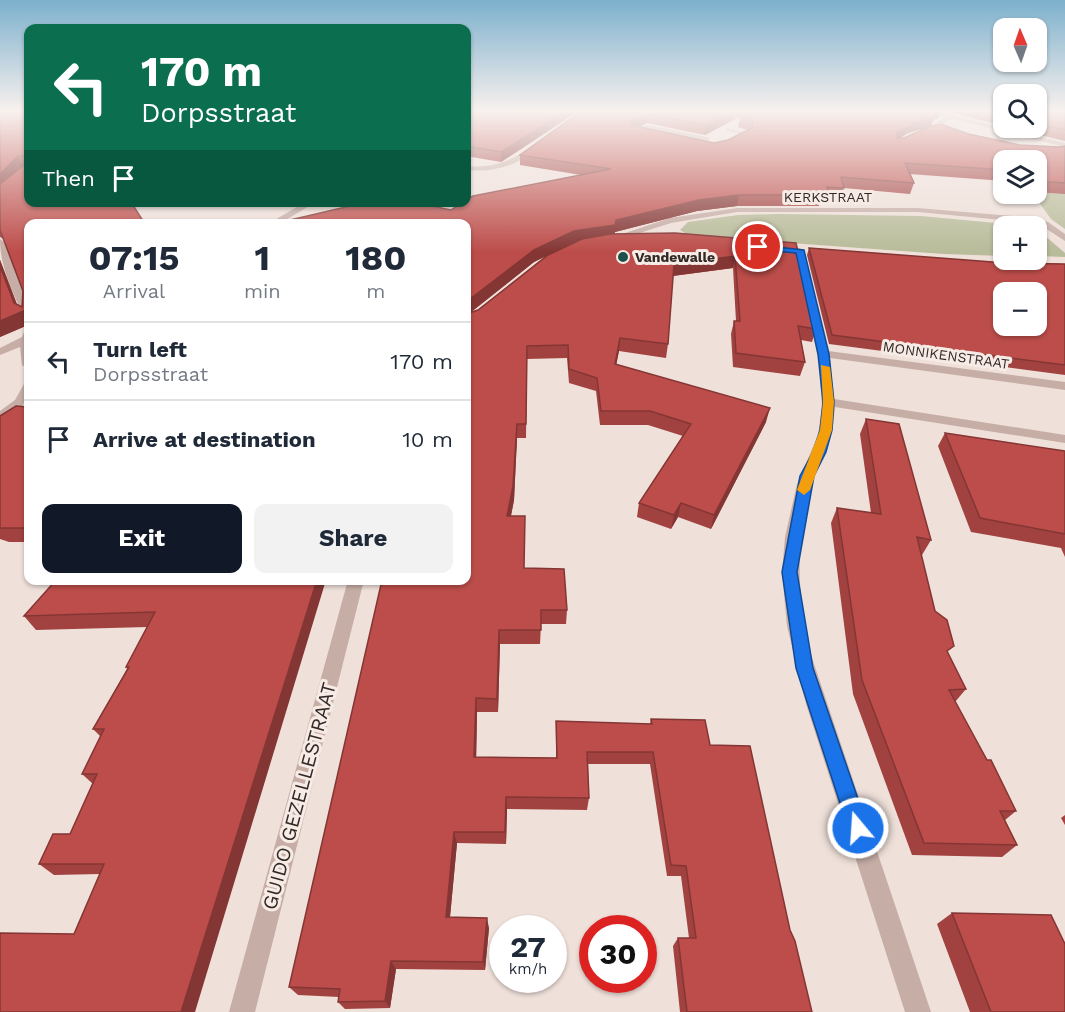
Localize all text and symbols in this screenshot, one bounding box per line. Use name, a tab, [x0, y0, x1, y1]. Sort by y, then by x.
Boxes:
north arrow	[993, 18, 1047, 72]
map controls	[993, 18, 1047, 336]
text: 170 m	[141, 47, 262, 96]
icon: left	[42, 48, 120, 126]
button: search	[993, 84, 1047, 138]
text: Dorpsstraat	[141, 97, 296, 129]
button: layers	[993, 150, 1047, 204]
icon: arrive	[107, 162, 140, 195]
text: Then	[42, 166, 95, 191]
street label: KERKSTRAAT	[784, 189, 873, 205]
button: +	[993, 216, 1047, 270]
pin	[732, 221, 783, 272]
icon: arrive	[741, 230, 774, 263]
text: 07:15	[89, 237, 179, 279]
text: 1	[255, 237, 270, 279]
text: 180	[345, 237, 406, 279]
place label: Vandewalle	[635, 249, 715, 265]
marker: Vandewalle	[616, 250, 630, 264]
text: Arrival	[103, 279, 165, 303]
text: min	[244, 279, 281, 303]
text: m	[366, 279, 385, 303]
button: −	[993, 282, 1047, 336]
text: Turn left	[93, 337, 187, 362]
street label: MONNIKENSTRAAT	[882, 338, 1011, 372]
icon: left	[42, 345, 75, 378]
text: 170 m	[390, 349, 453, 374]
text: Dorpsstraat	[93, 362, 208, 386]
icon: arrive	[42, 423, 75, 456]
text: Arrive at destination	[93, 427, 316, 452]
text: 10 m	[402, 427, 453, 452]
button: Exit	[42, 504, 242, 573]
button: Share	[254, 504, 453, 573]
street label: GUIDO GEZELLESTRAAT	[257, 680, 341, 912]
position arrow	[826, 796, 890, 860]
speed limit sign: 30	[579, 915, 657, 993]
text: 27	[510, 929, 546, 964]
text: km/h	[509, 960, 547, 978]

